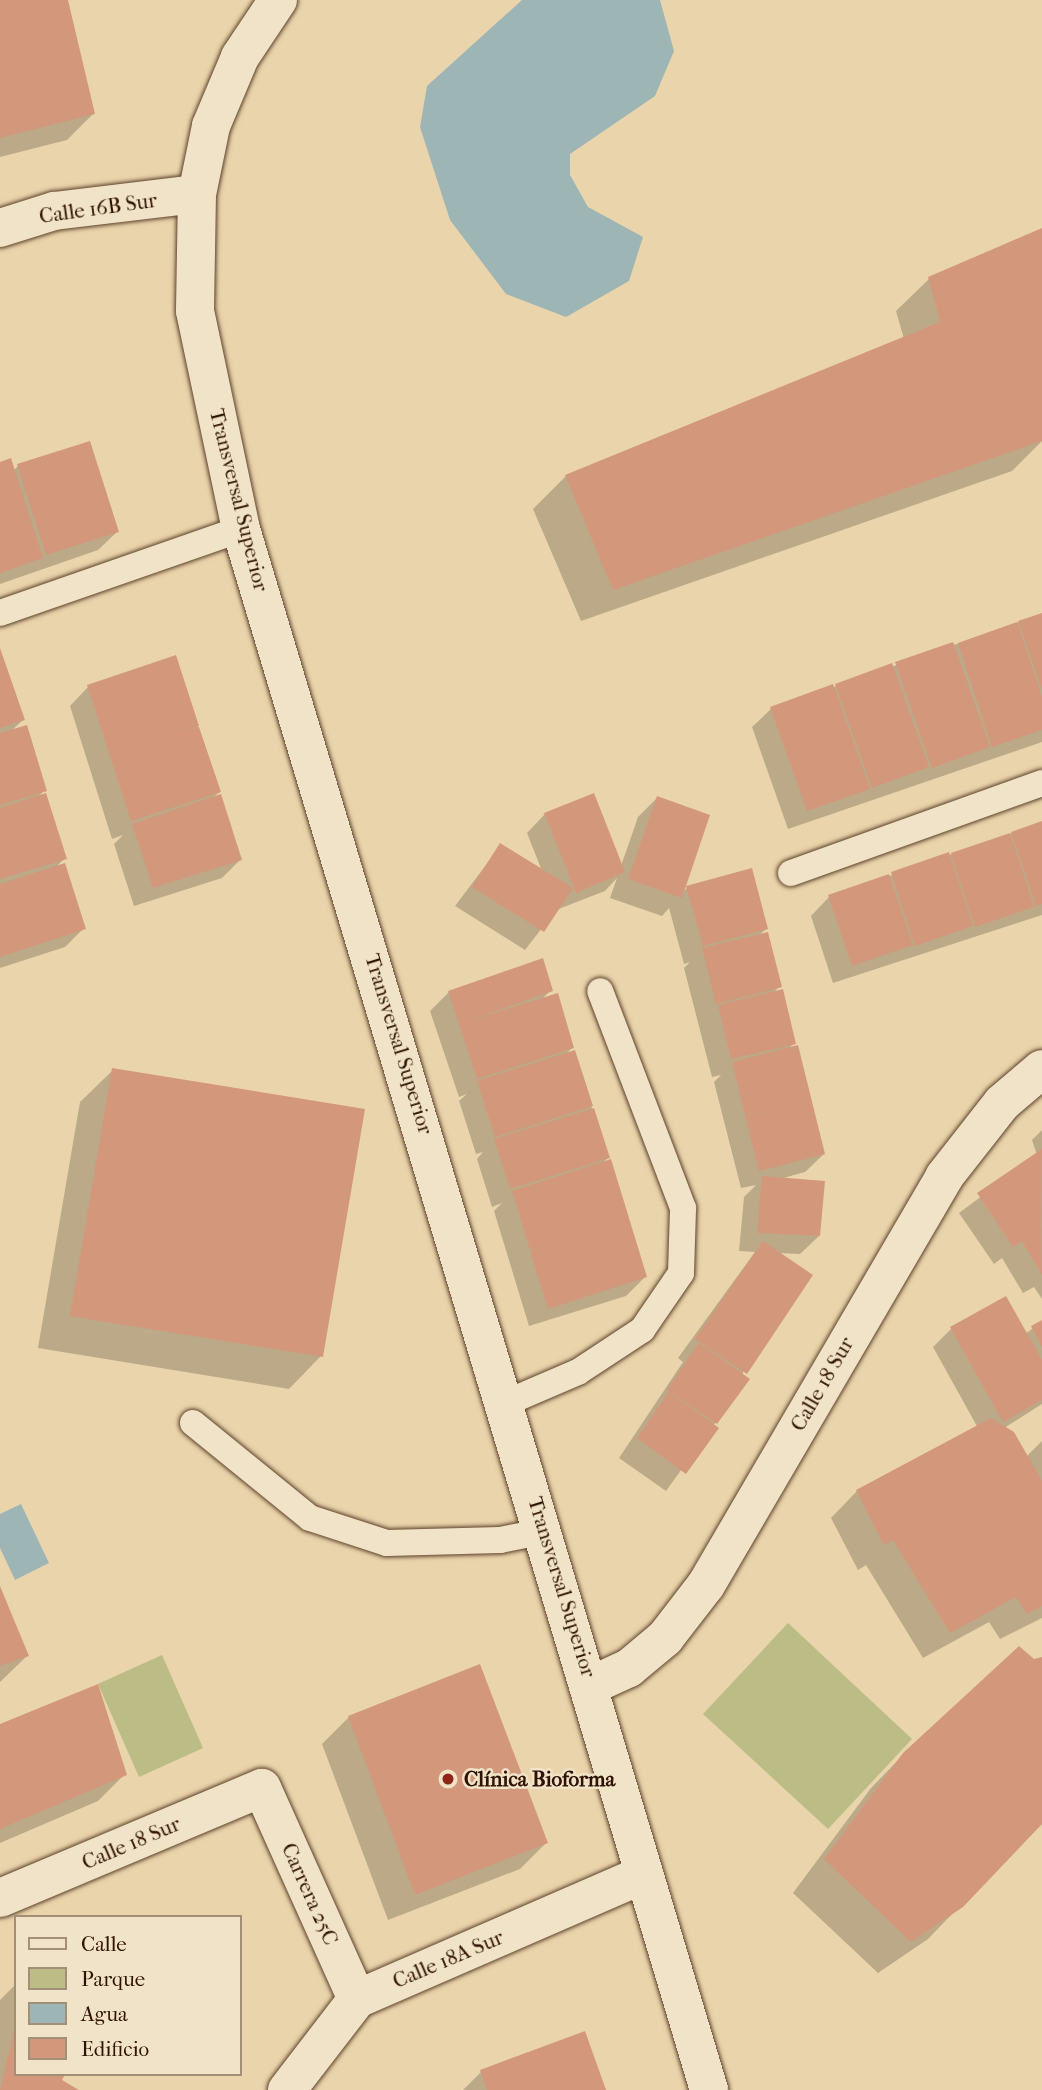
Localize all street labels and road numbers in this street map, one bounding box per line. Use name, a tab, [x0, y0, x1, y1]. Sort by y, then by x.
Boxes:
street label: Calle 16B Sur	[37, 187, 159, 229]
street label: Transversal Superior	[204, 406, 274, 594]
street label: Transversal Superior	[360, 951, 438, 1137]
street label: Calle 18 Sur	[785, 1333, 859, 1435]
street label: Transversal Superior	[523, 1494, 601, 1680]
street label: Calle 18 Sur	[78, 1811, 184, 1875]
street label: Carrera 25C	[276, 1839, 344, 1949]
street label: Calle 18A Sur	[389, 1924, 507, 1994]

